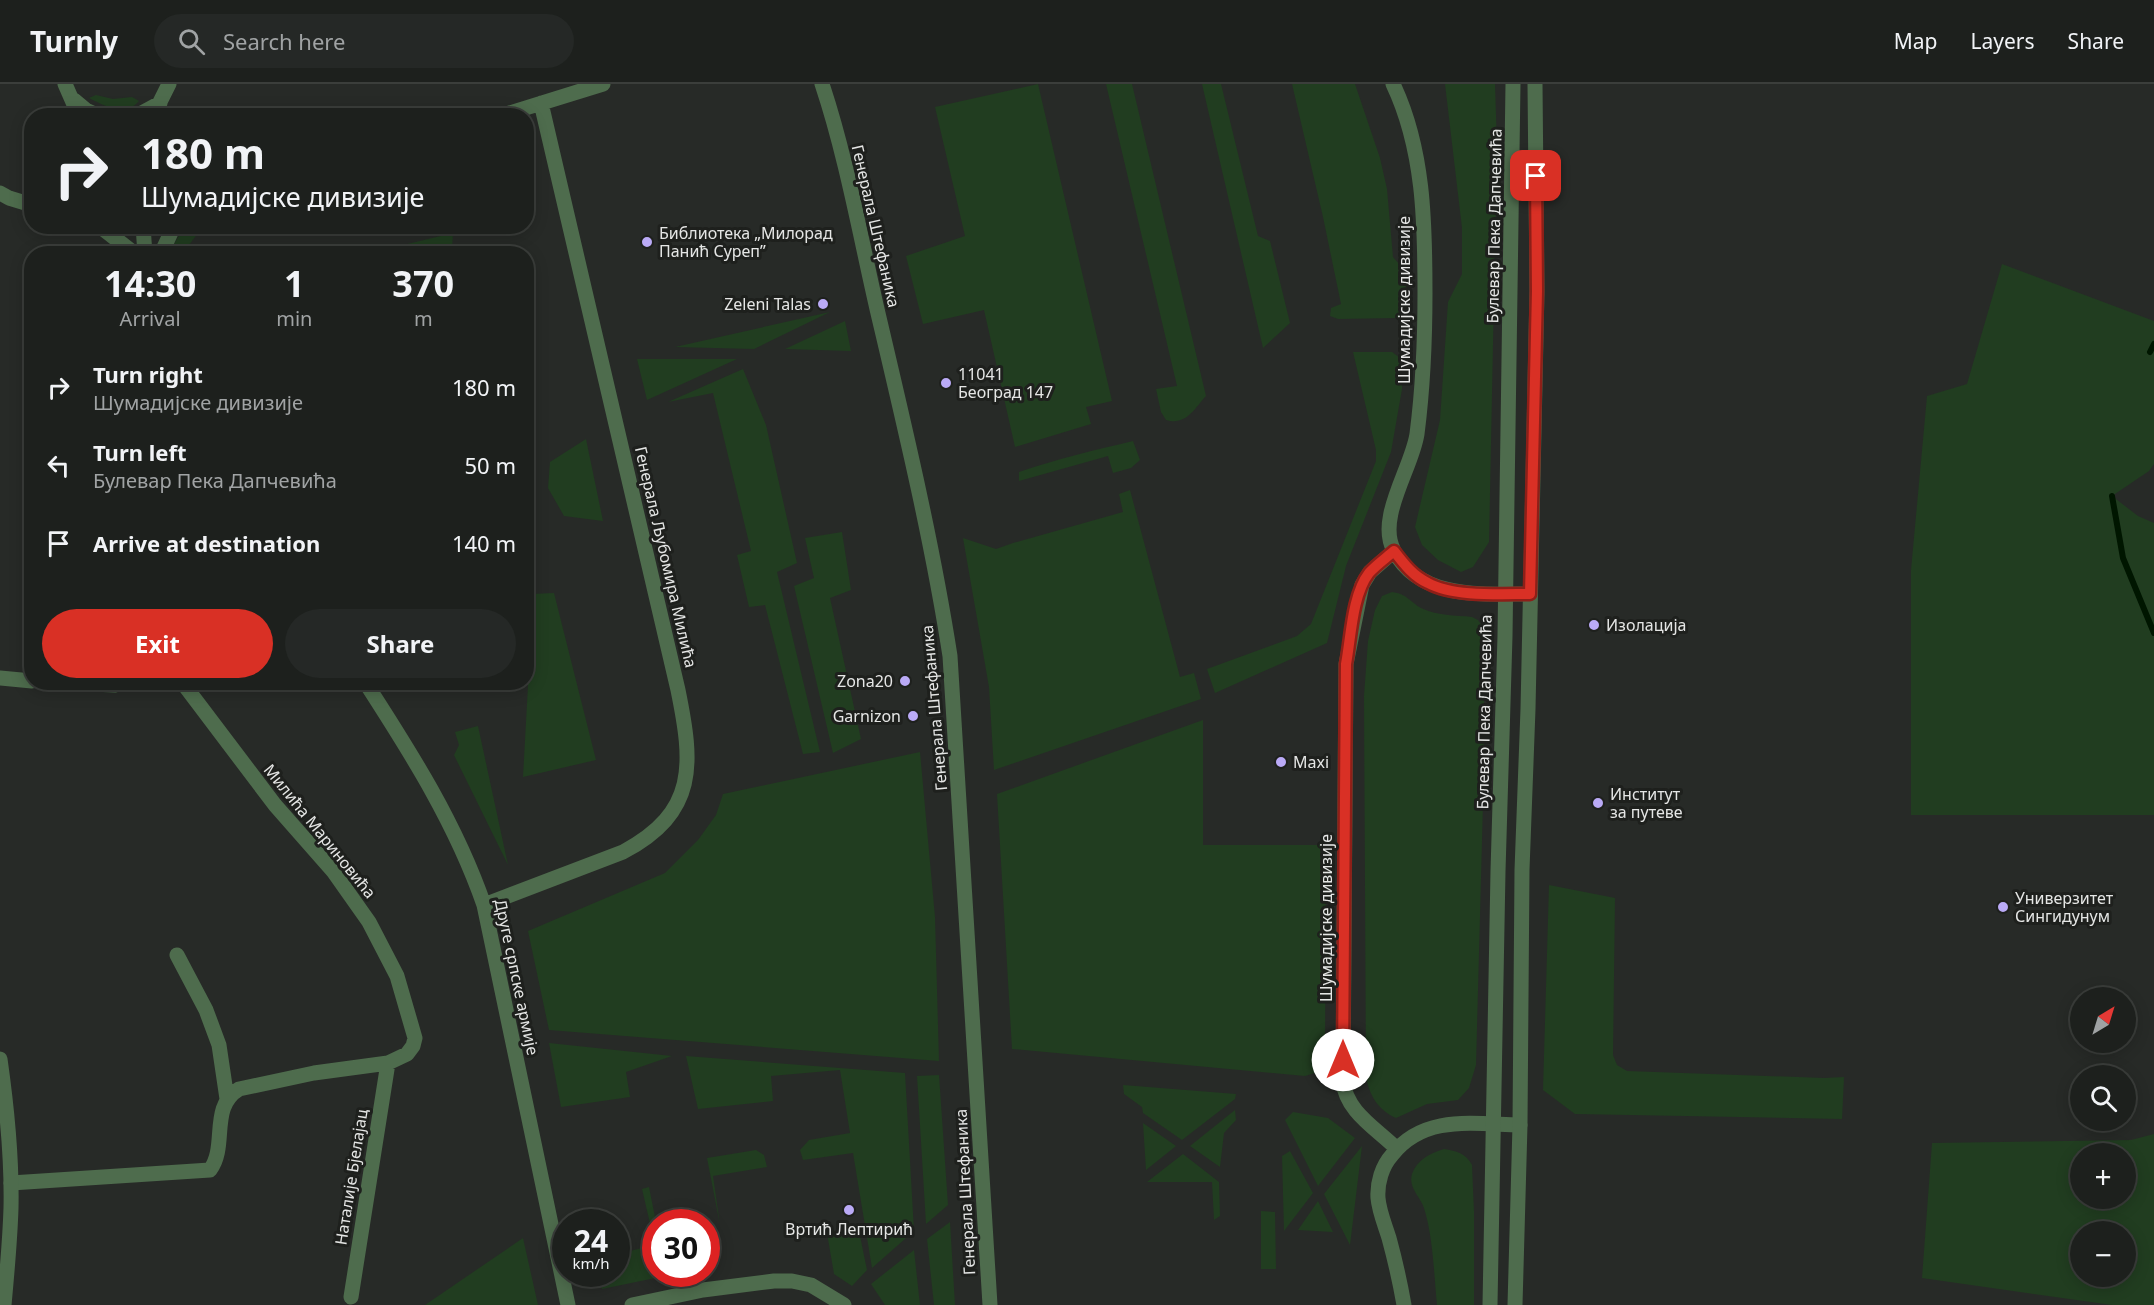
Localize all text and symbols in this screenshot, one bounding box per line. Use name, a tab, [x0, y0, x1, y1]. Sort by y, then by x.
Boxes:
search box	[154, 14, 574, 68]
text: Turnly	[30, 22, 118, 60]
icon: search	[175, 25, 208, 58]
text: Search here	[223, 26, 345, 56]
text: Map	[1894, 27, 1938, 55]
text: Layers	[1971, 27, 2035, 55]
text: Share	[2068, 27, 2124, 55]
text: 180 m	[141, 124, 265, 181]
street label: Булевар Пека Дапчевића	[1481, 128, 1507, 324]
icon: right	[42, 132, 120, 210]
street label: Генерала Штефаника	[847, 143, 905, 309]
pin	[1510, 150, 1561, 201]
icon: arrive	[1519, 159, 1552, 192]
text: Шумадијске дивизије	[141, 178, 425, 215]
street label: Шумадијске дивизије	[1393, 216, 1415, 384]
place label: Библиотека „Милорад Панић Суреп”	[659, 222, 833, 262]
marker: Библиотека „Милорад Панић Суреп”	[640, 235, 654, 249]
text: 14:30	[104, 259, 196, 308]
text: 1	[284, 259, 305, 308]
text: 370	[392, 259, 454, 308]
place label: Zeleni Talas	[724, 293, 811, 315]
marker: Zeleni Talas	[816, 297, 830, 311]
text: Arrival	[120, 305, 181, 332]
text: min	[276, 305, 312, 332]
text: m	[414, 305, 433, 332]
text: Turn right	[93, 359, 203, 389]
place label: 11041 Београд 147	[958, 363, 1053, 403]
icon: right	[42, 371, 75, 404]
text: 180 m	[452, 372, 516, 402]
marker: 11041 Београд 147	[939, 376, 953, 390]
text: Шумадијске дивизије	[93, 389, 303, 416]
text: Turn left	[93, 437, 187, 467]
street label: Генерала Љубомира Милића	[630, 444, 702, 670]
icon: left	[42, 449, 75, 482]
text: 50 m	[465, 450, 516, 480]
text: Булевар Пека Дапчевића	[93, 467, 337, 494]
icon: arrive	[42, 527, 75, 560]
text: Arrive at destination	[93, 528, 320, 558]
text: 140 m	[452, 528, 516, 558]
button: Exit	[42, 609, 273, 678]
button: Share	[285, 609, 516, 678]
street label: Булевар Пека Дапчевића	[1471, 614, 1497, 810]
place label: Изолација	[1606, 614, 1686, 636]
marker: Изолација	[1587, 618, 1601, 632]
street label: Генерала Штефаника	[916, 624, 952, 792]
place label: Zona20	[837, 670, 893, 692]
marker: Zona20	[898, 674, 912, 688]
place label: Garnizon	[833, 705, 901, 727]
marker: Garnizon	[906, 709, 920, 723]
place label: Maxi	[1293, 751, 1329, 773]
marker: Maxi	[1274, 755, 1288, 769]
street label: Милића Мариновића	[259, 759, 381, 903]
place label: Институт за путеве	[1610, 783, 1683, 823]
marker: Институт за путеве	[1591, 796, 1605, 810]
street label: Шумадијске дивизије	[1315, 834, 1337, 1002]
place label: Универзитет Сингидунум	[2015, 887, 2114, 927]
street label: Друге српске армије	[490, 897, 544, 1057]
marker: Универзитет Сингидунум	[1996, 900, 2010, 914]
north arrow	[2070, 987, 2136, 1053]
map controls	[2070, 987, 2136, 1287]
position arrow	[1311, 1028, 1375, 1092]
button: search	[2070, 1065, 2136, 1131]
street label: Наталије Бјелајац	[329, 1107, 373, 1247]
street label: Генерала Штефаника	[950, 1108, 980, 1276]
button: +	[2070, 1143, 2136, 1209]
marker: Вртић Лептирић	[842, 1203, 856, 1217]
speed limit sign: 30	[642, 1209, 720, 1287]
place label: Вртић Лептирић	[785, 1218, 913, 1240]
text: 24	[574, 1220, 608, 1261]
button: −	[2070, 1221, 2136, 1287]
text: km/h	[573, 1253, 609, 1273]

